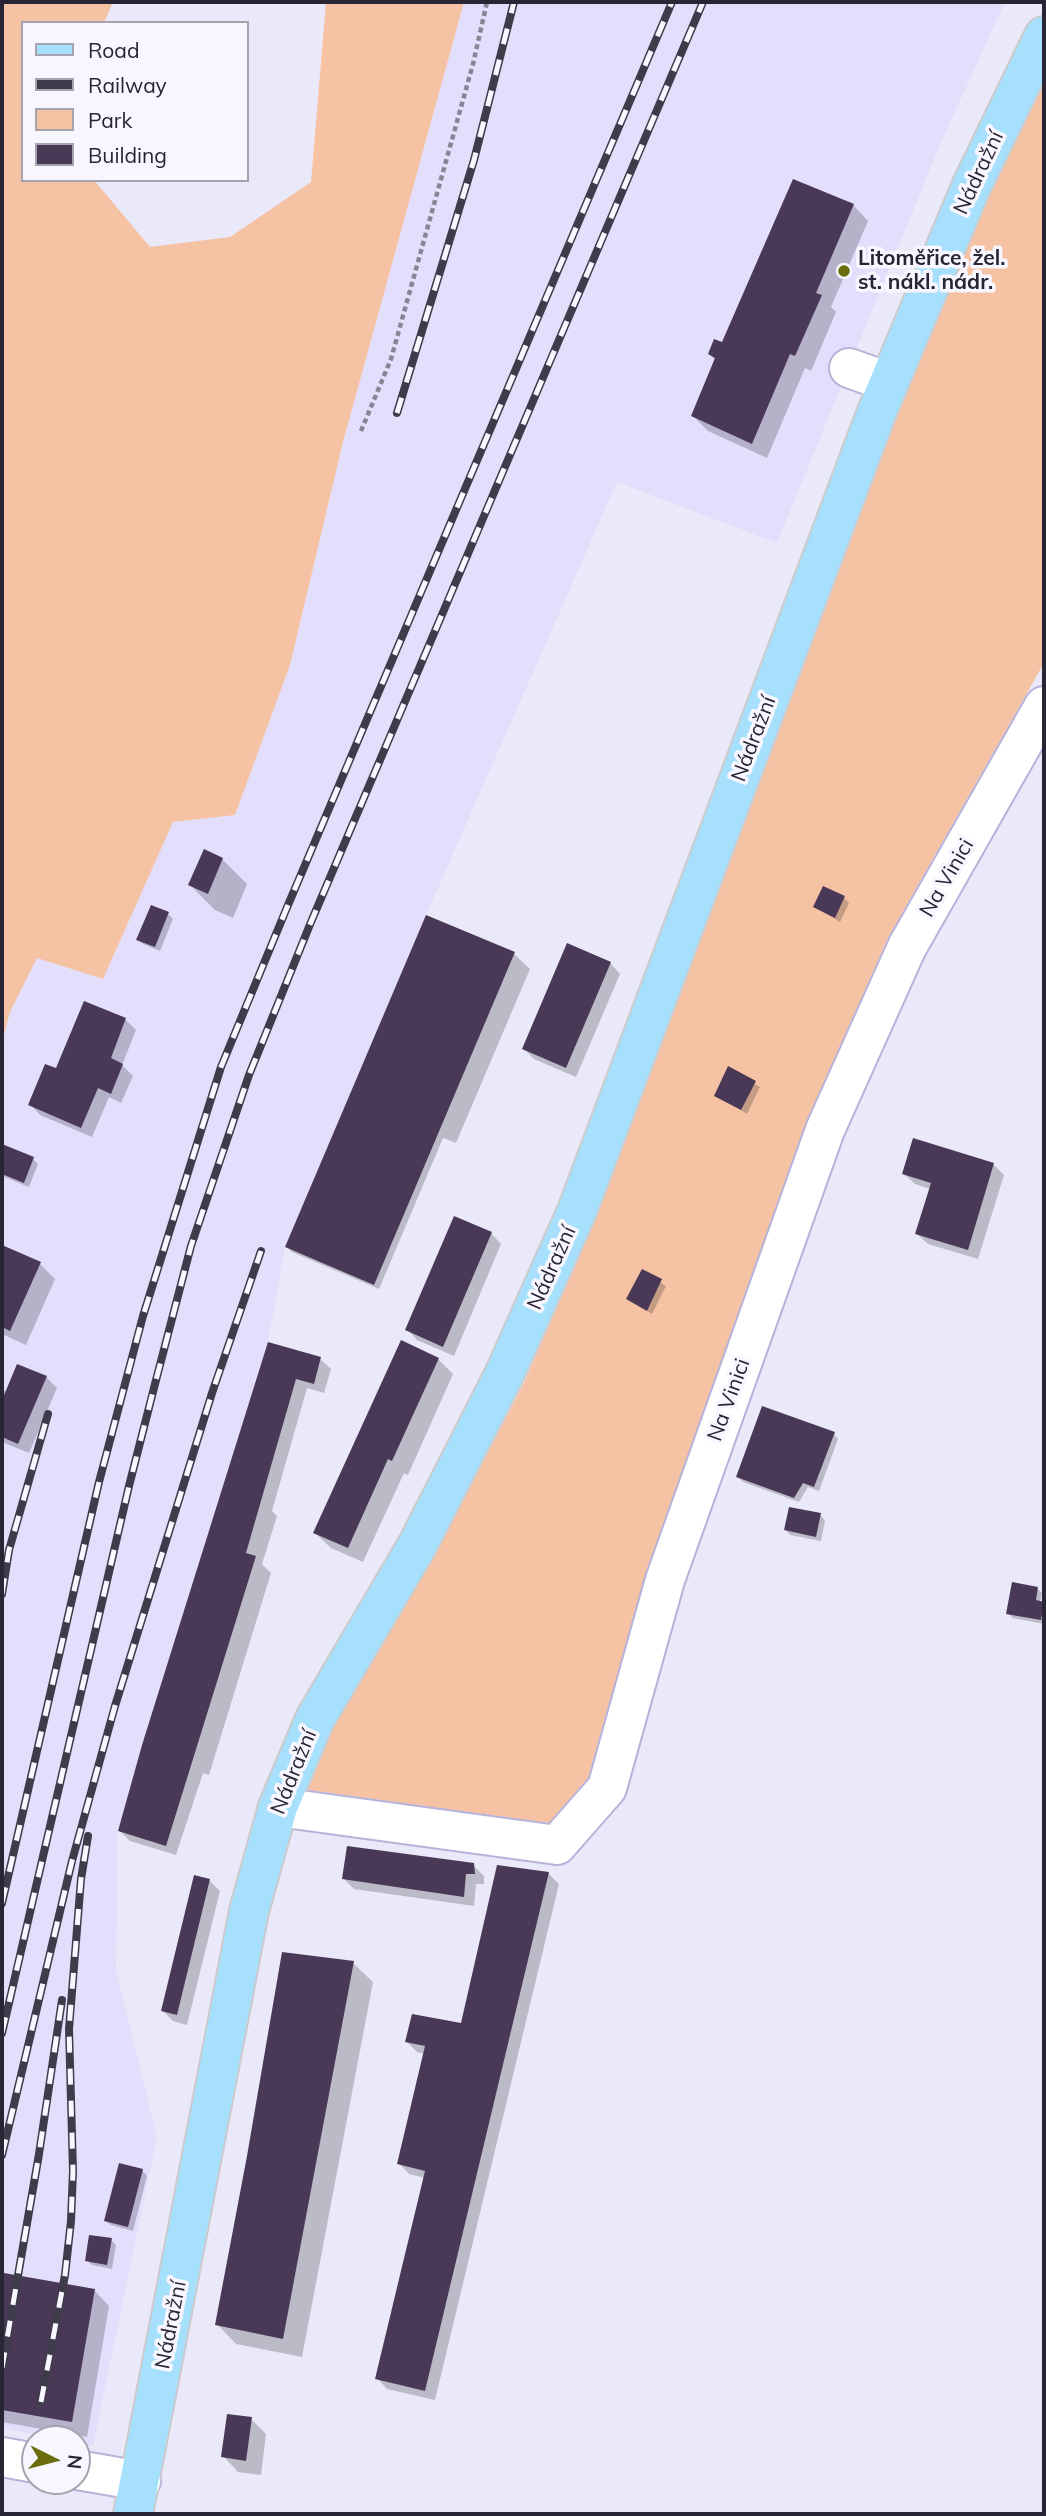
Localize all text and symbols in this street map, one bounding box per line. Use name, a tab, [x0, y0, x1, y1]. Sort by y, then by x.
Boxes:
legend	[21, 21, 248, 182]
text: Road	[88, 37, 139, 63]
text: Railway	[88, 72, 167, 98]
text: Park	[88, 107, 132, 133]
street label: Nádražní	[949, 127, 1009, 219]
text: Building	[88, 142, 167, 168]
place label: Litoměřice, žel. st. nákl. nádr.	[858, 246, 1006, 296]
marker: Litoměřice, žel. st. nákl. nádr.	[836, 263, 852, 279]
street label: Nádražní	[726, 693, 782, 785]
street label: Na Vinici	[915, 834, 979, 922]
street label: Nádražní	[522, 1222, 582, 1314]
street label: Na Vinici	[702, 1355, 756, 1445]
street label: Nádražní	[266, 1726, 322, 1818]
street label: Nádražní	[150, 2279, 192, 2371]
north arrow	[21, 2425, 91, 2495]
text: N	[62, 2454, 88, 2470]

